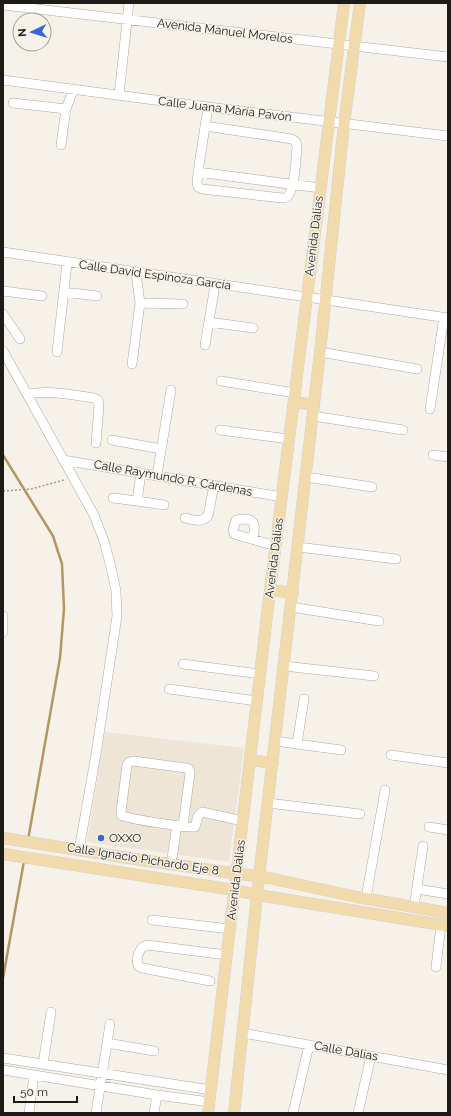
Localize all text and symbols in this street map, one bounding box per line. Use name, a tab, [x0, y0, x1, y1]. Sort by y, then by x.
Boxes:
north arrow	[12, 12, 52, 52]
street label: Avenida Manuel Morelos	[156, 16, 294, 46]
text: N	[16, 28, 29, 37]
street label: Calle Juana María Pavón	[157, 94, 293, 124]
street label: Avenida Dálias	[302, 195, 326, 277]
street label: Calle David Espinoza García	[78, 257, 232, 293]
street label: Calle Raymundo R. Cárdenas	[93, 457, 254, 499]
street label: Avenida Dálias	[262, 517, 286, 599]
place label: OXXO	[109, 831, 141, 845]
marker: OXXO	[96, 833, 106, 843]
street label: Avenida Dálias	[224, 839, 248, 921]
street label: Calle Ignacio Pichardo Eje 8	[66, 840, 220, 878]
street label: Calle Dalias	[313, 1038, 379, 1064]
scale bar	[14, 1078, 77, 1104]
text: 50 m	[20, 1085, 48, 1099]

